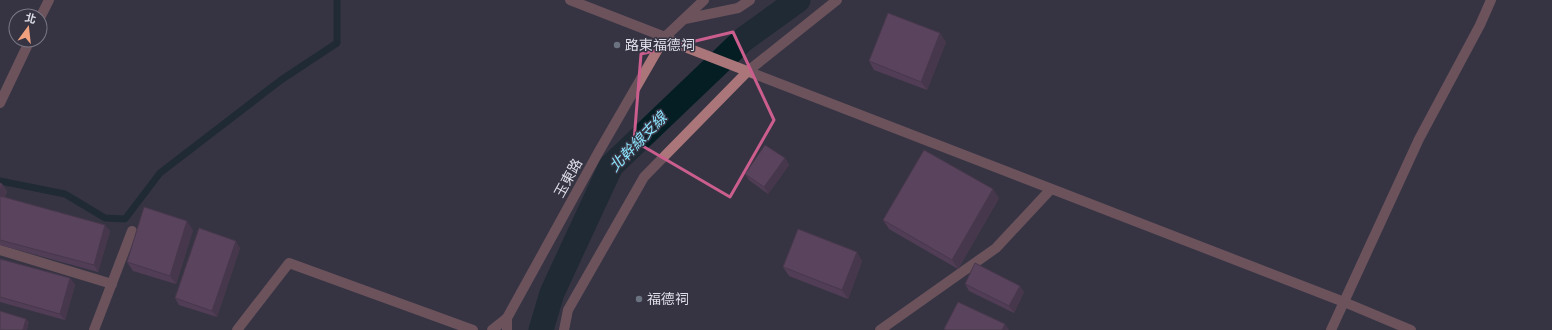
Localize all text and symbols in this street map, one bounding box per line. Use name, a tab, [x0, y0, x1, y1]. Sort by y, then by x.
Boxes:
north arrow	[8, 8, 48, 48]
text: 北	[23, 10, 38, 27]
place label: 路東福德祠	[625, 36, 695, 54]
marker: 路東福德祠	[612, 40, 622, 50]
water label: 北幹線支線	[605, 107, 672, 175]
street label: 玉東路	[550, 155, 586, 201]
place label: 福德祠	[647, 290, 689, 308]
marker: 福德祠	[634, 294, 644, 304]

